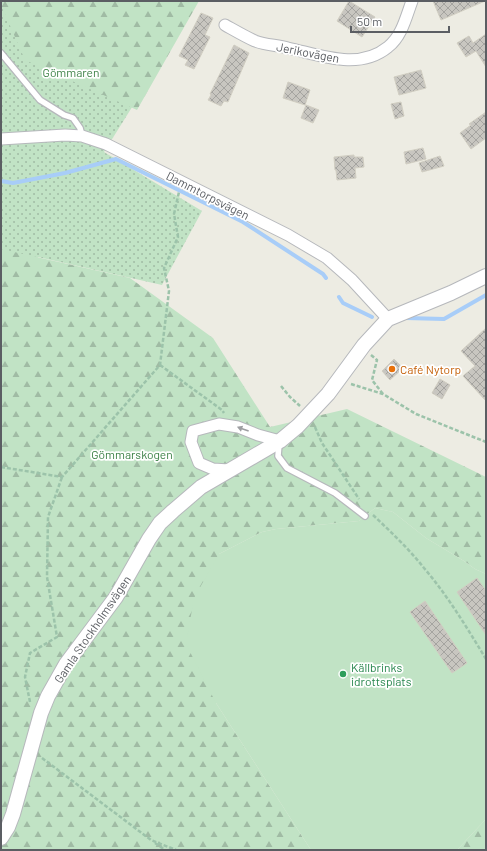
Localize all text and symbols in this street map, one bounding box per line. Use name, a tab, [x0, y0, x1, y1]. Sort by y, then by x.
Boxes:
scale bar	[351, 8, 449, 34]
text: 50 m	[357, 14, 382, 28]
street label: Jerikovägen	[275, 39, 341, 65]
park label: Gömmaren	[43, 65, 99, 79]
street label: Dammtorpsvägen	[164, 168, 252, 222]
place label: Café Nytorp	[400, 362, 461, 376]
marker: Café Nytorp	[387, 364, 397, 374]
one-way arrow	[236, 426, 248, 432]
park label: Gömmarskogen	[91, 447, 173, 461]
street label: Gamla Stockholmsvägen	[51, 573, 133, 685]
place label: Källbrinks idrottsplats	[351, 660, 412, 688]
marker: Källbrinks idrottsplats	[338, 669, 348, 679]

